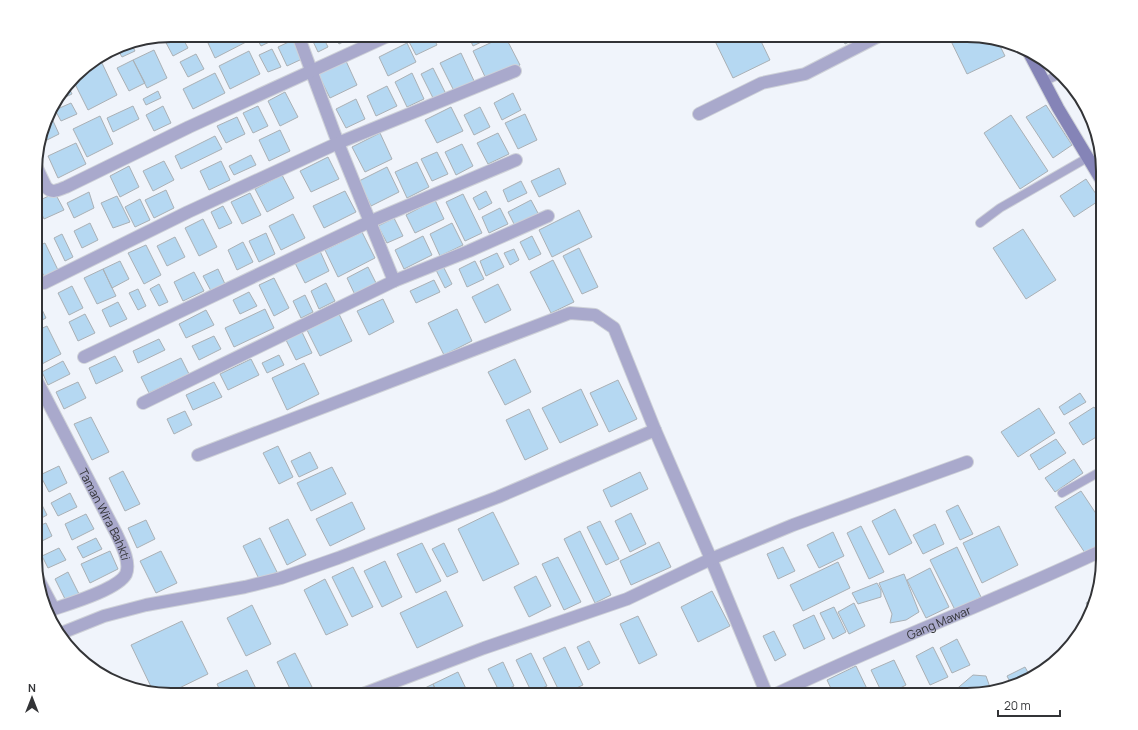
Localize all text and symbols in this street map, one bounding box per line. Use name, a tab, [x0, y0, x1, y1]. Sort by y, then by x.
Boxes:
street label: Taman Wira Bahkti	[75, 465, 135, 562]
street label: Gang Mawar	[904, 601, 974, 643]
north arrow	[12, 678, 52, 718]
text: N	[28, 680, 36, 695]
scale bar	[998, 692, 1060, 718]
text: 20 m	[1004, 697, 1031, 714]

